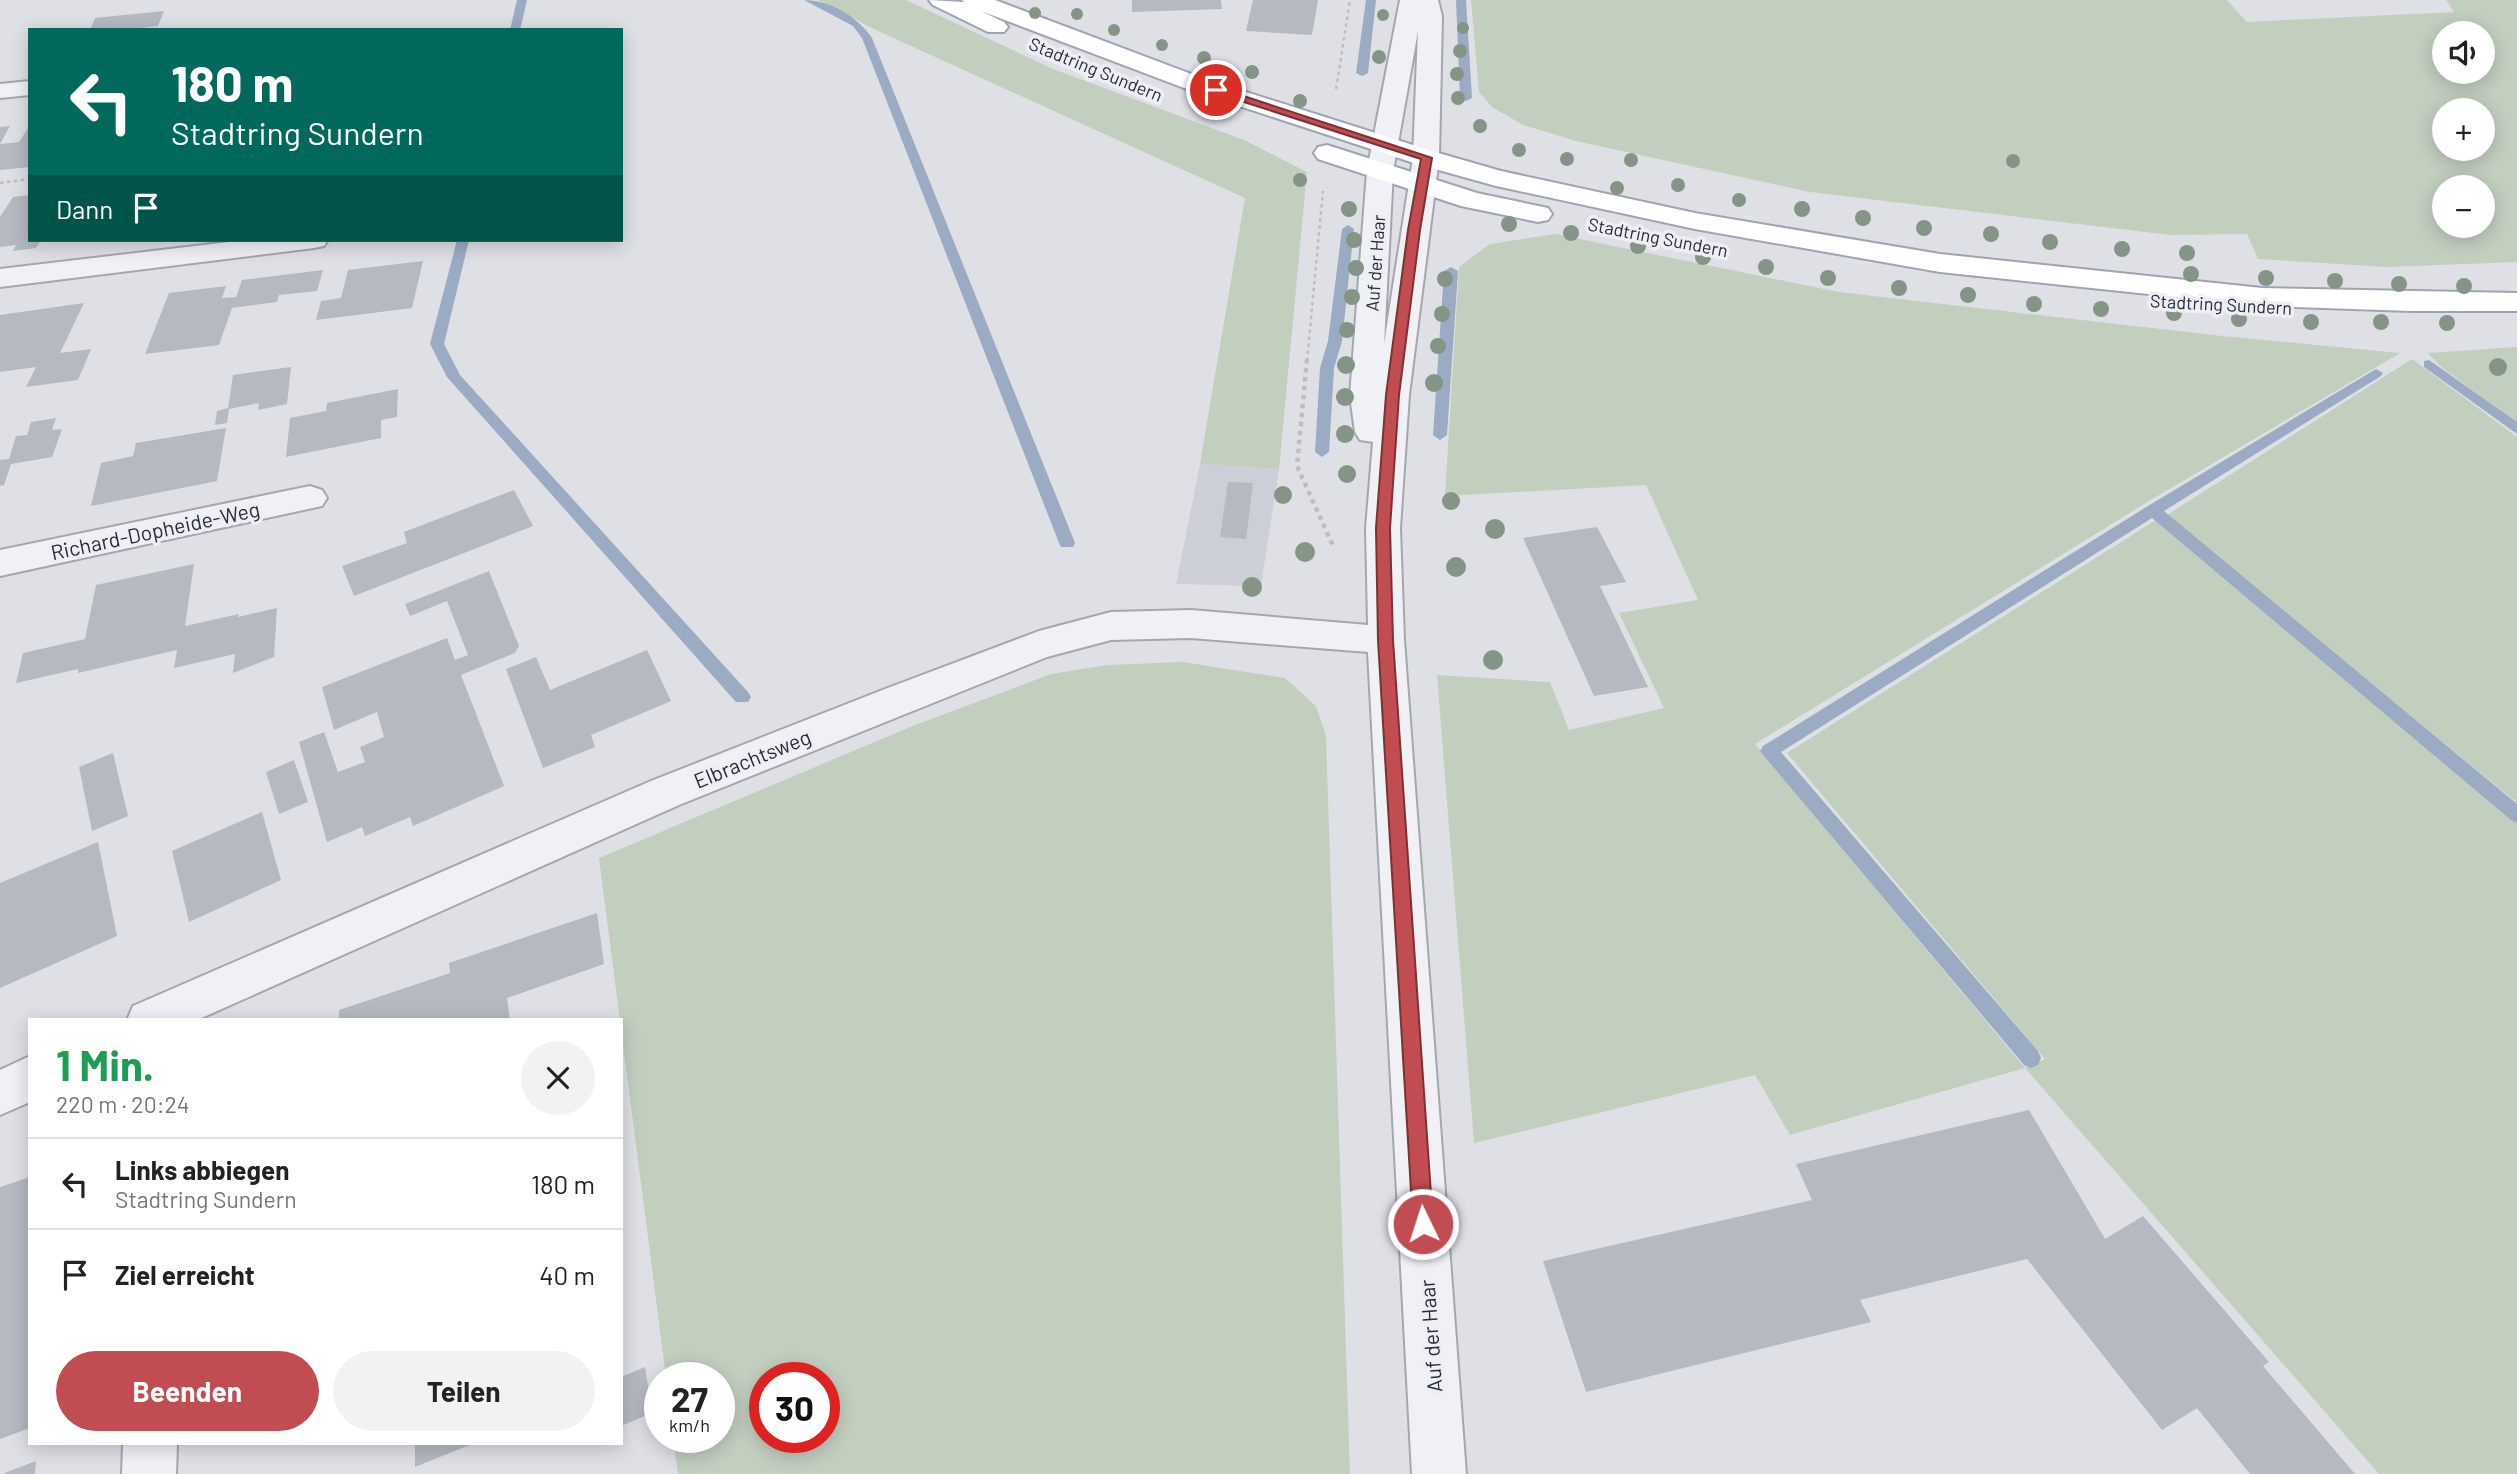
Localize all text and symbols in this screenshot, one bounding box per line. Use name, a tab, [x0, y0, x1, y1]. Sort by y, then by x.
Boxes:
map controls	[2432, 21, 2495, 238]
button: sound	[2432, 21, 2495, 84]
street label: Stadtring Sundern	[1026, 32, 1166, 106]
text: 180 m	[171, 53, 294, 112]
icon: left	[56, 56, 147, 147]
pin	[1186, 60, 1246, 120]
icon: arrive	[1197, 71, 1235, 109]
button: +	[2432, 98, 2495, 161]
text: Stadtring Sundern	[171, 113, 424, 151]
button: −	[2432, 175, 2495, 238]
icon: arrive	[127, 189, 165, 227]
text: Dann	[56, 193, 113, 224]
street label: Auf der Haar	[1361, 213, 1389, 312]
street label: Stadtring Sundern	[1586, 213, 1730, 261]
street label: Stadtring Sundern	[2149, 289, 2293, 319]
street label: Richard-Dopheide-Weg	[48, 496, 262, 564]
street label: Elbrachtsweg	[690, 723, 814, 793]
text: 1 Min.	[56, 1039, 154, 1089]
button: close	[521, 1041, 595, 1115]
text: 220 m · 20:24	[56, 1090, 189, 1118]
text: Links abbiegen	[115, 1154, 289, 1185]
icon: left	[56, 1165, 94, 1203]
text: 180 m	[531, 1168, 595, 1199]
text: Stadtring Sundern	[115, 1185, 297, 1213]
position arrow	[1386, 1187, 1460, 1261]
icon: arrive	[56, 1256, 94, 1294]
text: Ziel erreicht	[115, 1259, 255, 1290]
text: 40 m	[539, 1259, 595, 1290]
street label: Auf der Haar	[1414, 1278, 1446, 1393]
button: Beenden	[56, 1351, 319, 1431]
button: Teilen	[333, 1351, 595, 1431]
speed limit sign: 30	[749, 1362, 840, 1453]
text: 27	[671, 1377, 708, 1419]
text: km/h	[669, 1414, 710, 1436]

